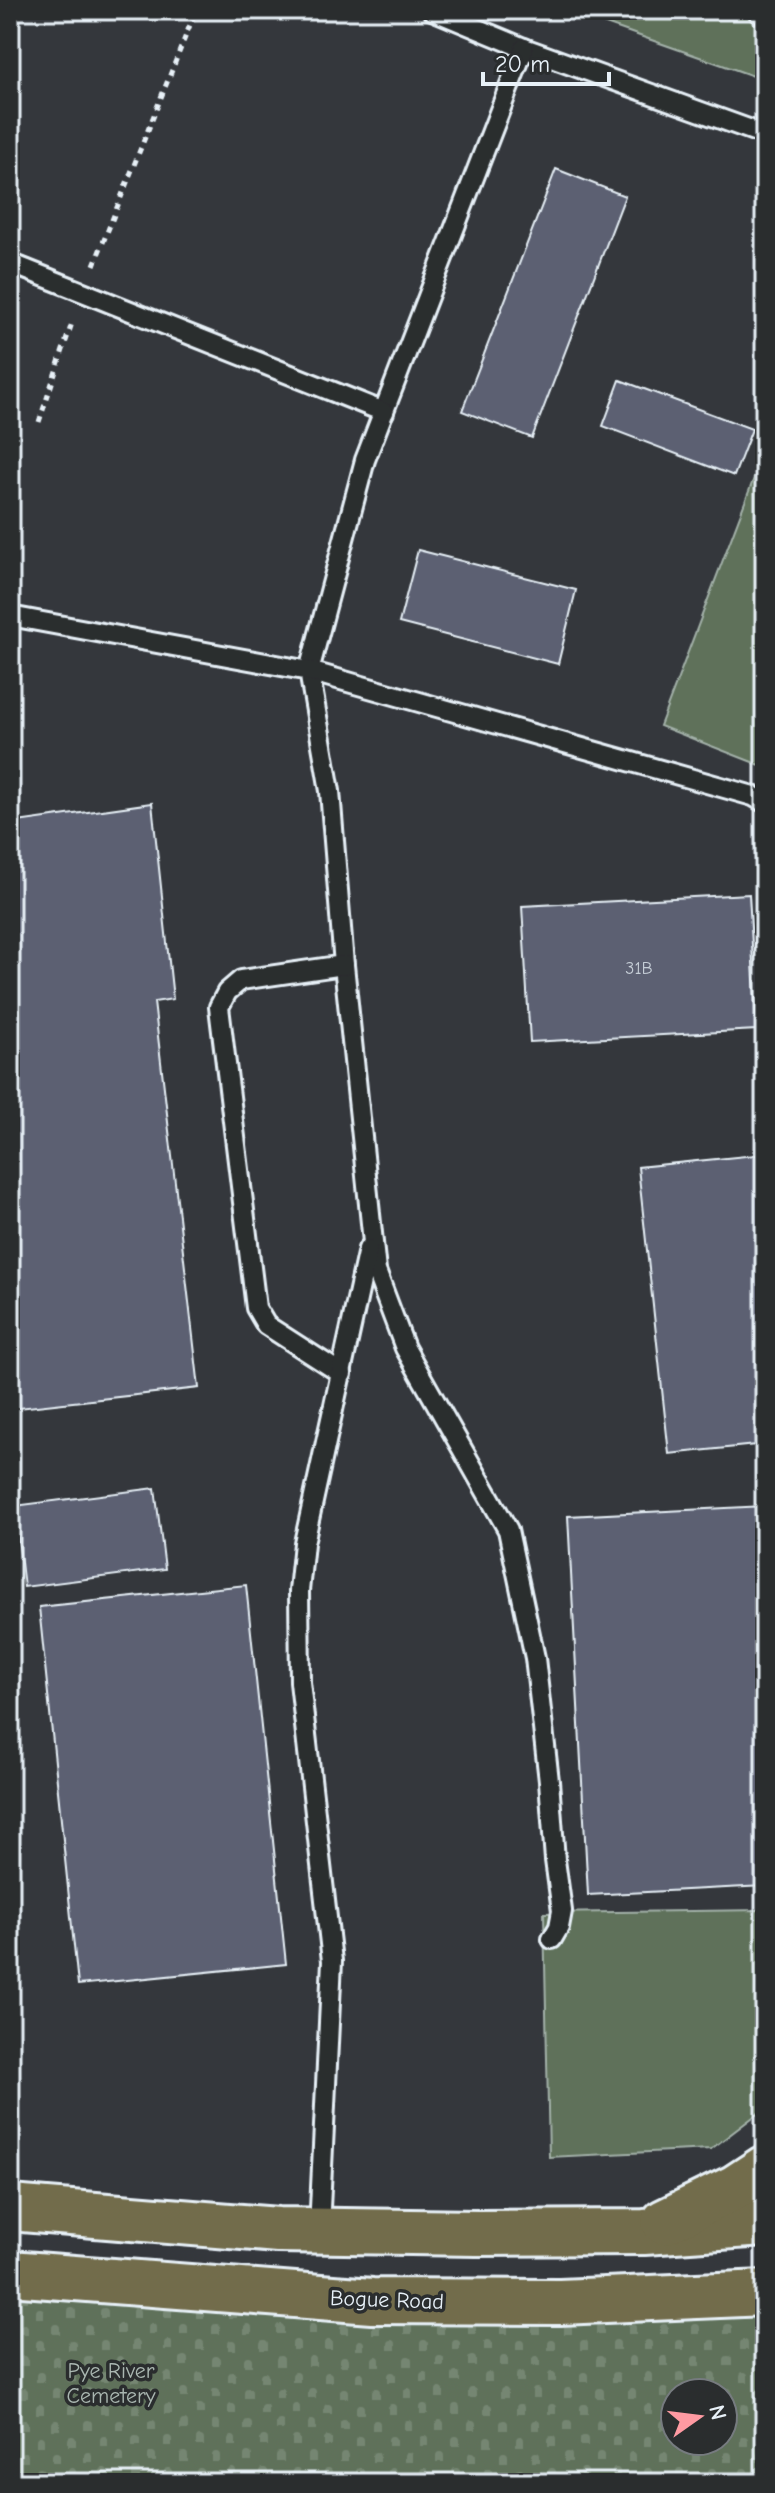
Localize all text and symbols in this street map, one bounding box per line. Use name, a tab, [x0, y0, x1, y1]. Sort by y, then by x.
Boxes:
scale bar	[483, 36, 609, 86]
text: 20 m	[495, 50, 550, 78]
house number: 31B	[625, 958, 653, 979]
street label: Bogue Road	[330, 2285, 444, 2315]
park label: Pye River Cemetery	[67, 2358, 156, 2409]
north arrow	[659, 2377, 739, 2457]
text: N	[703, 2402, 732, 2423]

